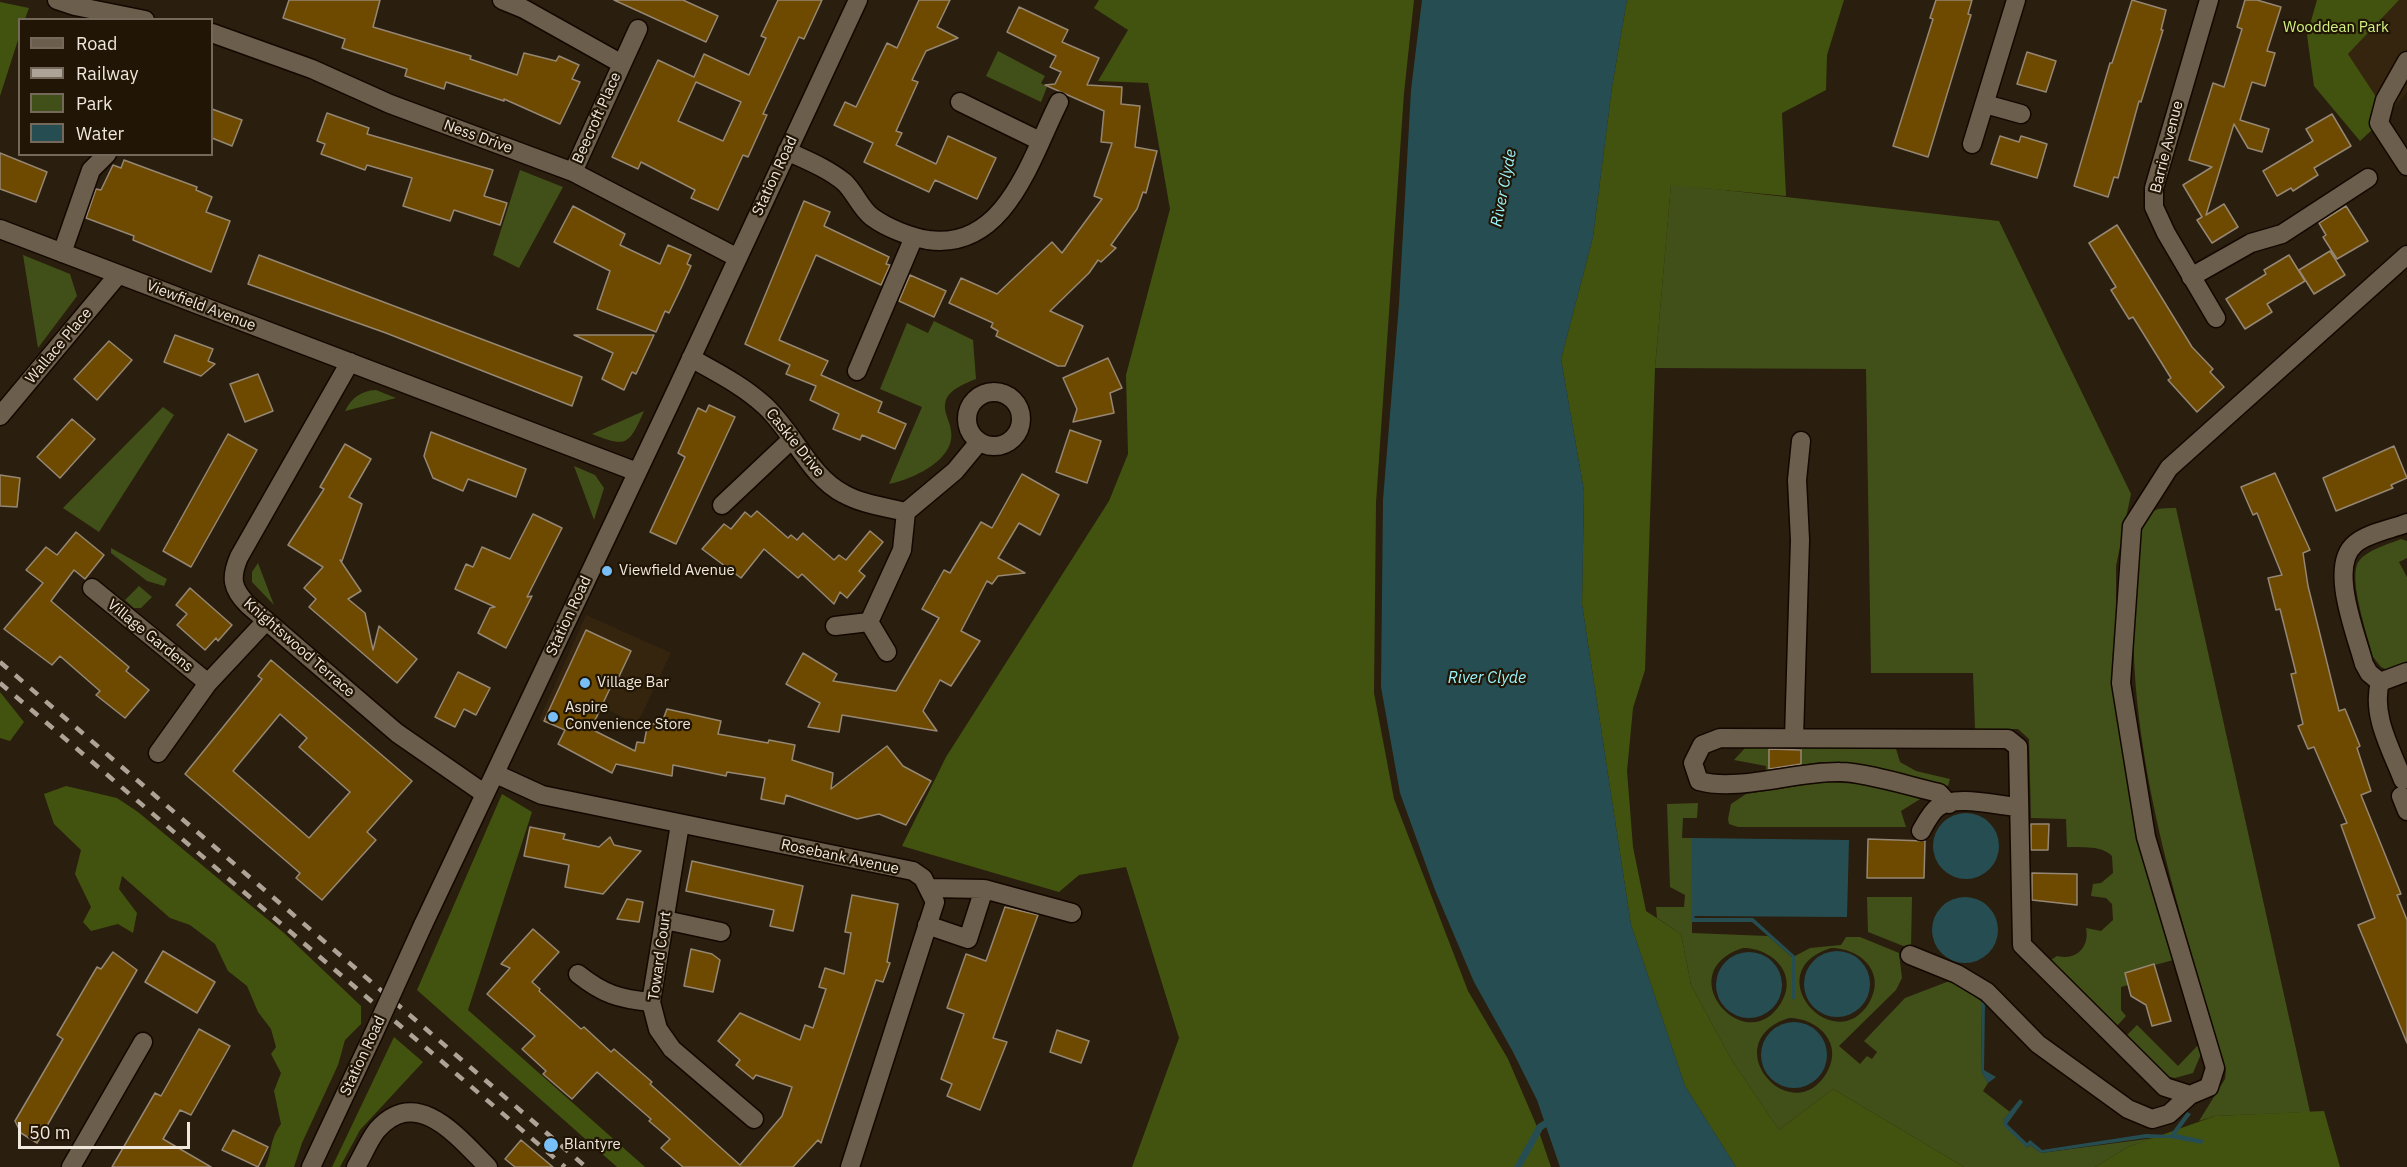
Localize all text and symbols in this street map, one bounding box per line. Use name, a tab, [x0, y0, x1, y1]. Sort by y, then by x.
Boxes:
legend	[18, 18, 213, 156]
park label: Wooddean Park	[2283, 19, 2389, 37]
text: Road	[76, 32, 117, 55]
text: Railway	[76, 62, 138, 85]
street label: Beecroft Place	[569, 70, 625, 166]
text: Park	[76, 92, 112, 115]
street label: Barrie Avenue	[2147, 99, 2187, 195]
street label: Ness Drive	[441, 116, 515, 158]
text: Water	[76, 122, 124, 145]
street label: Station Road	[749, 133, 801, 219]
water label: River Clyde	[1487, 148, 1521, 228]
street label: Viewfield Avenue	[144, 277, 258, 335]
street label: Wallace Place	[22, 304, 96, 388]
street label: Caskie Drive	[762, 405, 828, 481]
place label: Viewfield Avenue	[619, 562, 735, 580]
marker: Viewfield Avenue	[600, 564, 614, 578]
street label: Station Road	[543, 573, 595, 659]
street label: Knightswood Terrace	[240, 595, 358, 701]
street label: Village Gardens	[103, 596, 197, 676]
water label: River Clyde	[1448, 668, 1526, 688]
place label: Village Bar	[597, 674, 669, 692]
marker: Village Bar	[578, 676, 592, 690]
place label: Aspire Convenience Store	[565, 699, 691, 734]
marker: Aspire Convenience Store	[546, 710, 560, 724]
street label: Rosebank Avenue	[779, 836, 901, 878]
street label: Toward Court	[645, 910, 675, 1002]
street label: Station Road	[337, 1013, 389, 1099]
scale bar	[21, 1110, 194, 1148]
text: 50 m	[29, 1121, 71, 1144]
marker: Blantyre	[542, 1136, 560, 1154]
place label: Blantyre	[564, 1136, 621, 1154]

